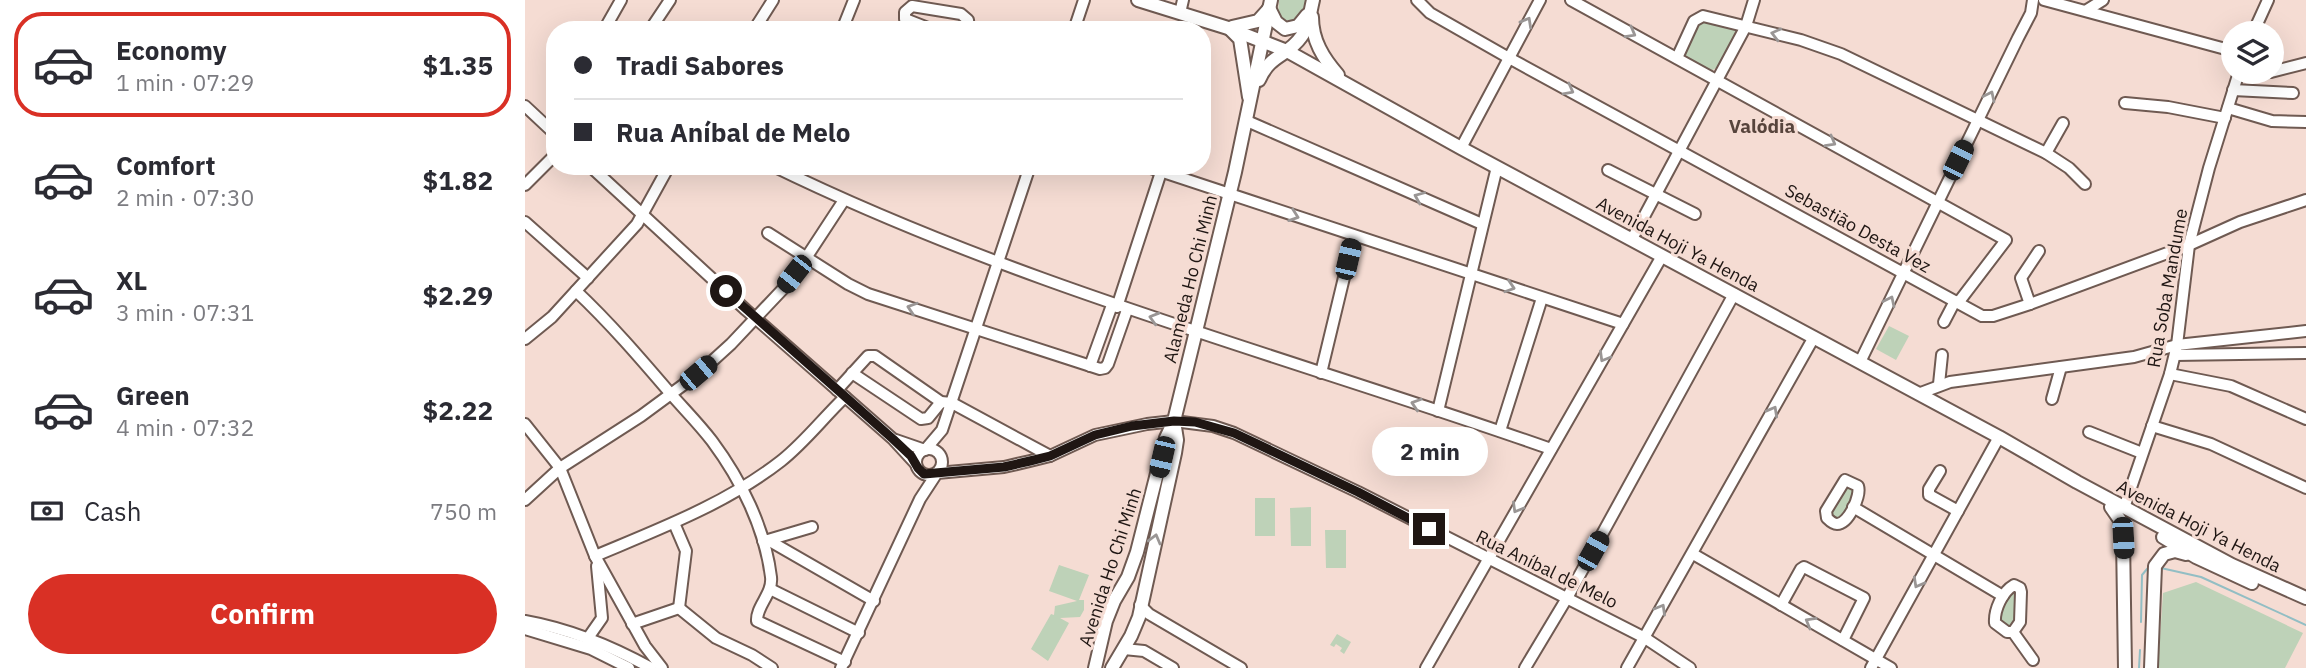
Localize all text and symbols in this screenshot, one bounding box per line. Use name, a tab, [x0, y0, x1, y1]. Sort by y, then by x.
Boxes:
one-way arrow	[1519, 17, 1532, 30]
map controls	[2221, 21, 2284, 84]
button: layers	[2221, 21, 2284, 84]
one-way arrow	[1624, 25, 1637, 38]
one-way arrow	[1770, 28, 1782, 42]
icon: car	[32, 33, 95, 96]
text: Economy	[116, 33, 227, 67]
text: $1.35	[423, 48, 493, 82]
text: Tradi Sabores	[616, 48, 784, 82]
text: 1 min · 07:29	[116, 67, 254, 97]
one-way arrow	[1561, 82, 1574, 96]
one-way arrow	[1981, 91, 1995, 103]
district label: Valódia	[1729, 114, 1796, 138]
text: Rua Aníbal de Melo	[616, 115, 850, 149]
one-way arrow	[1824, 134, 1836, 147]
car	[1940, 137, 1977, 183]
icon: car	[32, 148, 95, 211]
text: Comfort	[116, 148, 215, 182]
text: $1.82	[423, 163, 493, 197]
street label: Sebastião Desta Vez	[1781, 178, 1935, 278]
text: 2 min · 07:30	[116, 182, 254, 212]
one-way arrow	[1414, 191, 1427, 205]
street label: Avenida Hoji Ya Henda	[1593, 191, 1764, 297]
street label: Alameda Ho Chi Minh	[1158, 192, 1222, 366]
street label: Rua Soba Mandume	[2142, 207, 2192, 369]
one-way arrow	[1287, 208, 1299, 222]
car	[1334, 236, 1363, 282]
car	[773, 251, 816, 297]
icon: car	[32, 263, 95, 326]
text: XL	[116, 263, 147, 297]
route start	[710, 275, 742, 307]
text: $2.29	[423, 278, 493, 312]
one-way arrow	[1503, 279, 1515, 293]
one-way arrow	[1882, 296, 1896, 308]
text: 3 min · 07:31	[116, 297, 254, 327]
one-way arrow	[907, 302, 919, 317]
one-way arrow	[1148, 312, 1160, 326]
one-way arrow	[1599, 350, 1612, 363]
car	[676, 351, 721, 395]
icon: car	[32, 378, 95, 441]
text: Green	[116, 378, 190, 412]
text: $2.22	[423, 393, 493, 427]
one-way arrow	[1411, 397, 1423, 412]
one-way arrow	[1765, 405, 1778, 418]
text: 4 min · 07:32	[116, 412, 254, 442]
callout: 2 min	[1371, 428, 1487, 476]
car	[1148, 434, 1177, 480]
text: 2 min	[1400, 436, 1460, 466]
street label: Avenida Hoji Ya Henda	[2113, 475, 2285, 578]
street label: Avenida Ho Chi Minh	[1073, 485, 1147, 649]
icon: cash	[28, 492, 66, 530]
text: Cash	[84, 494, 141, 528]
text: 750 m	[430, 496, 497, 526]
one-way arrow	[1512, 500, 1525, 513]
route end	[1413, 513, 1445, 545]
car	[2112, 516, 2135, 560]
street label: Rua Aníbal de Melo	[1472, 525, 1622, 613]
car	[1574, 528, 1613, 574]
one-way arrow	[1147, 533, 1162, 545]
button: Confirm	[28, 574, 497, 654]
one-way arrow	[1913, 576, 1926, 588]
one-way arrow	[1653, 603, 1666, 616]
one-way arrow	[1805, 617, 1818, 630]

